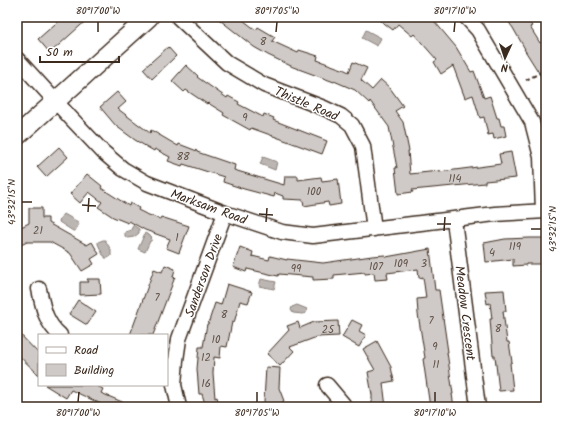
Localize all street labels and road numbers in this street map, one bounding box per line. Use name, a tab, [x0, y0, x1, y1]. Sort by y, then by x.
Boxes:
street label: Thistle Road	[271, 81, 342, 128]
street label: Marksam Road	[167, 184, 250, 231]
street label: Sanderson Drive	[180, 231, 229, 320]
street label: Meadow Crescent	[448, 264, 481, 363]

